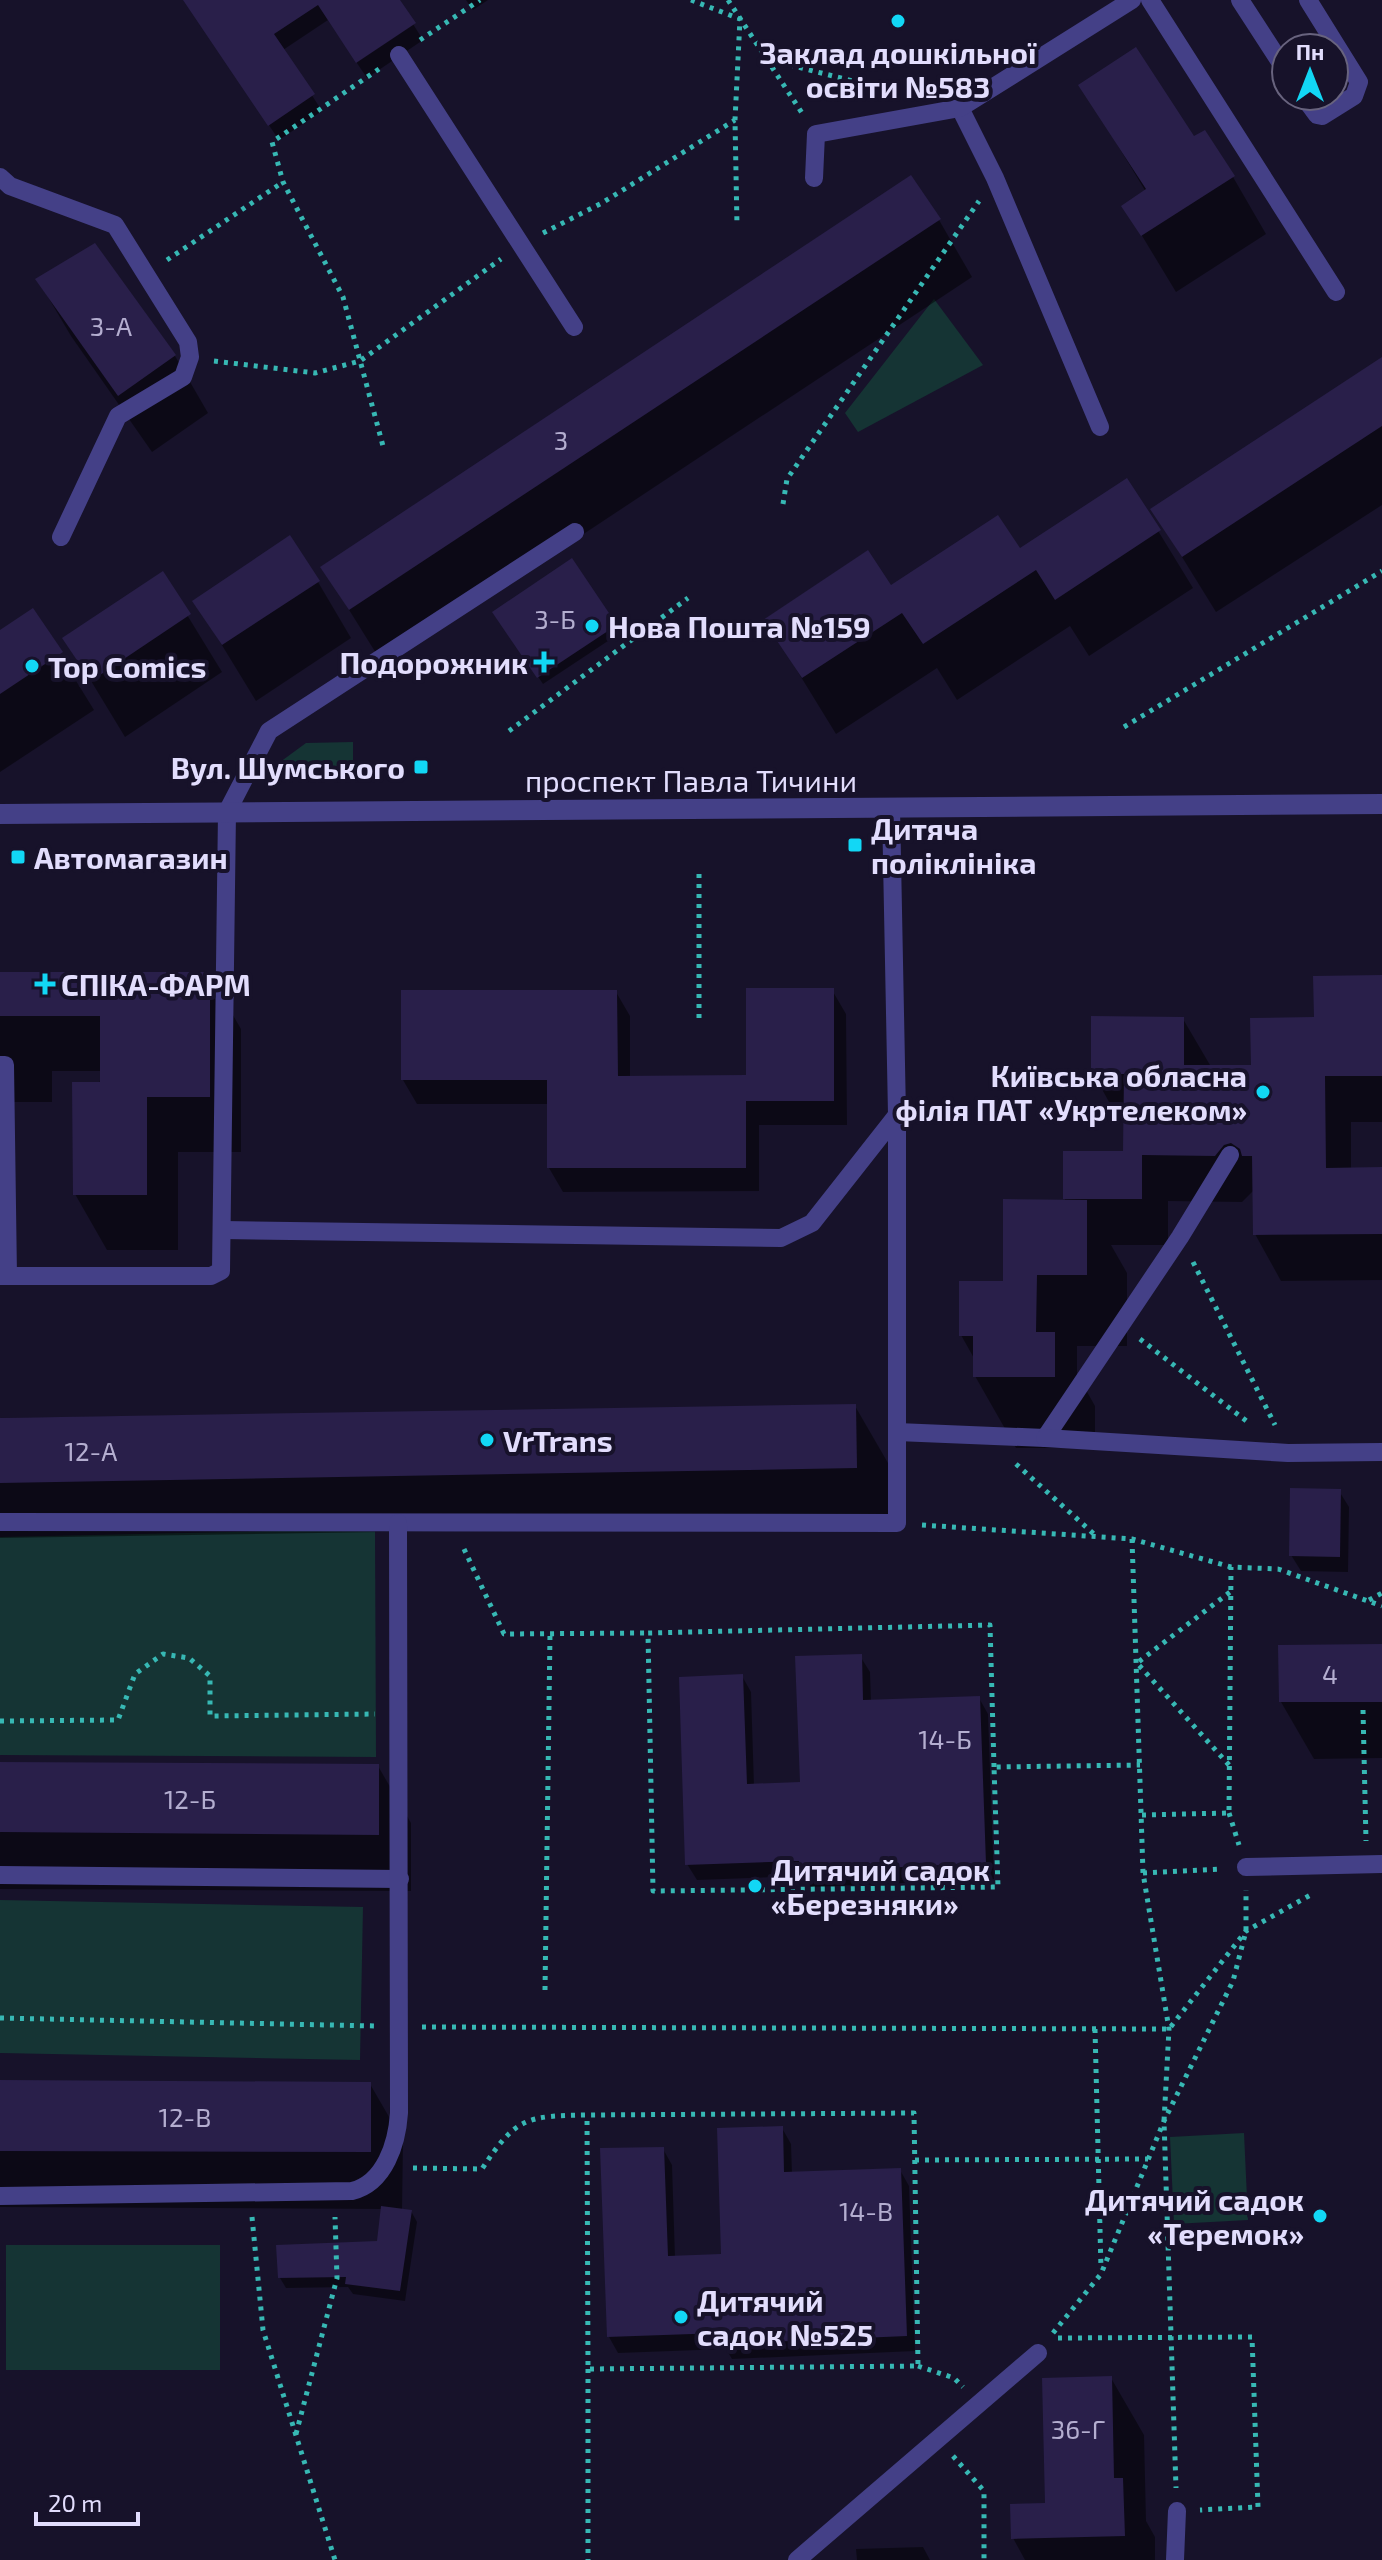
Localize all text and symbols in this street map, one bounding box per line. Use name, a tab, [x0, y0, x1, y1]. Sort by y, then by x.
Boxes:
marker: Заклад дошкільної освіти №583	[889, 12, 907, 30]
north arrow	[1270, 32, 1350, 112]
place label: Заклад дошкільної освіти №583	[760, 34, 1037, 104]
text: Пн	[1296, 38, 1324, 64]
house number: 3-А	[90, 310, 132, 341]
house number: 3	[554, 424, 568, 455]
house number: 3-Б	[534, 603, 576, 634]
place label: Нова Пошта №159	[608, 608, 871, 644]
marker: Нова Пошта №159	[583, 617, 601, 635]
place label: Подорожник	[339, 644, 528, 680]
place label: Top Comics	[48, 648, 207, 684]
marker: Подорожник	[535, 653, 553, 671]
marker: Top Comics	[23, 657, 41, 675]
place label: Вул. Шумського	[171, 749, 405, 786]
marker: Вул. Шумського	[412, 758, 430, 776]
street label: проспект Павла Тичини	[525, 762, 857, 798]
place label: Дитяча поліклініка	[871, 810, 1036, 880]
marker: Дитяча поліклініка	[846, 836, 864, 854]
place label: Автомагазин	[34, 839, 228, 875]
marker: Автомагазин	[9, 848, 27, 866]
place label: СПІКА-ФАРМ	[61, 966, 251, 1002]
marker: СПІКА-ФАРМ	[36, 975, 54, 993]
place label: Київська обласна філія ПАТ «Укртелеком»	[895, 1057, 1247, 1127]
marker: Київська обласна філія ПАТ «Укртелеком»	[1254, 1083, 1272, 1101]
place label: VrTrans	[503, 1422, 613, 1458]
marker: VrTrans	[478, 1431, 496, 1449]
house number: 12-А	[65, 1435, 117, 1466]
house number: 4	[1322, 1658, 1338, 1689]
house number: 14-Б	[918, 1723, 972, 1754]
house number: 12-Б	[164, 1783, 216, 1814]
place label: Дитячий садок «Березняки»	[771, 1851, 990, 1921]
marker: Дитячий садок «Березняки»	[746, 1877, 764, 1895]
house number: 12-В	[159, 2101, 211, 2132]
place label: Дитячий садок «Теремок»	[1085, 2181, 1304, 2251]
house number: 14-В	[839, 2195, 893, 2226]
marker: Дитячий садок «Теремок»	[1311, 2207, 1329, 2225]
place label: Дитячий садок №525	[697, 2282, 873, 2352]
marker: Дитячий садок №525	[672, 2308, 690, 2326]
house number: 36-Г	[1051, 2413, 1105, 2444]
scale bar	[36, 2476, 138, 2526]
text: 20 m	[48, 2488, 102, 2517]

